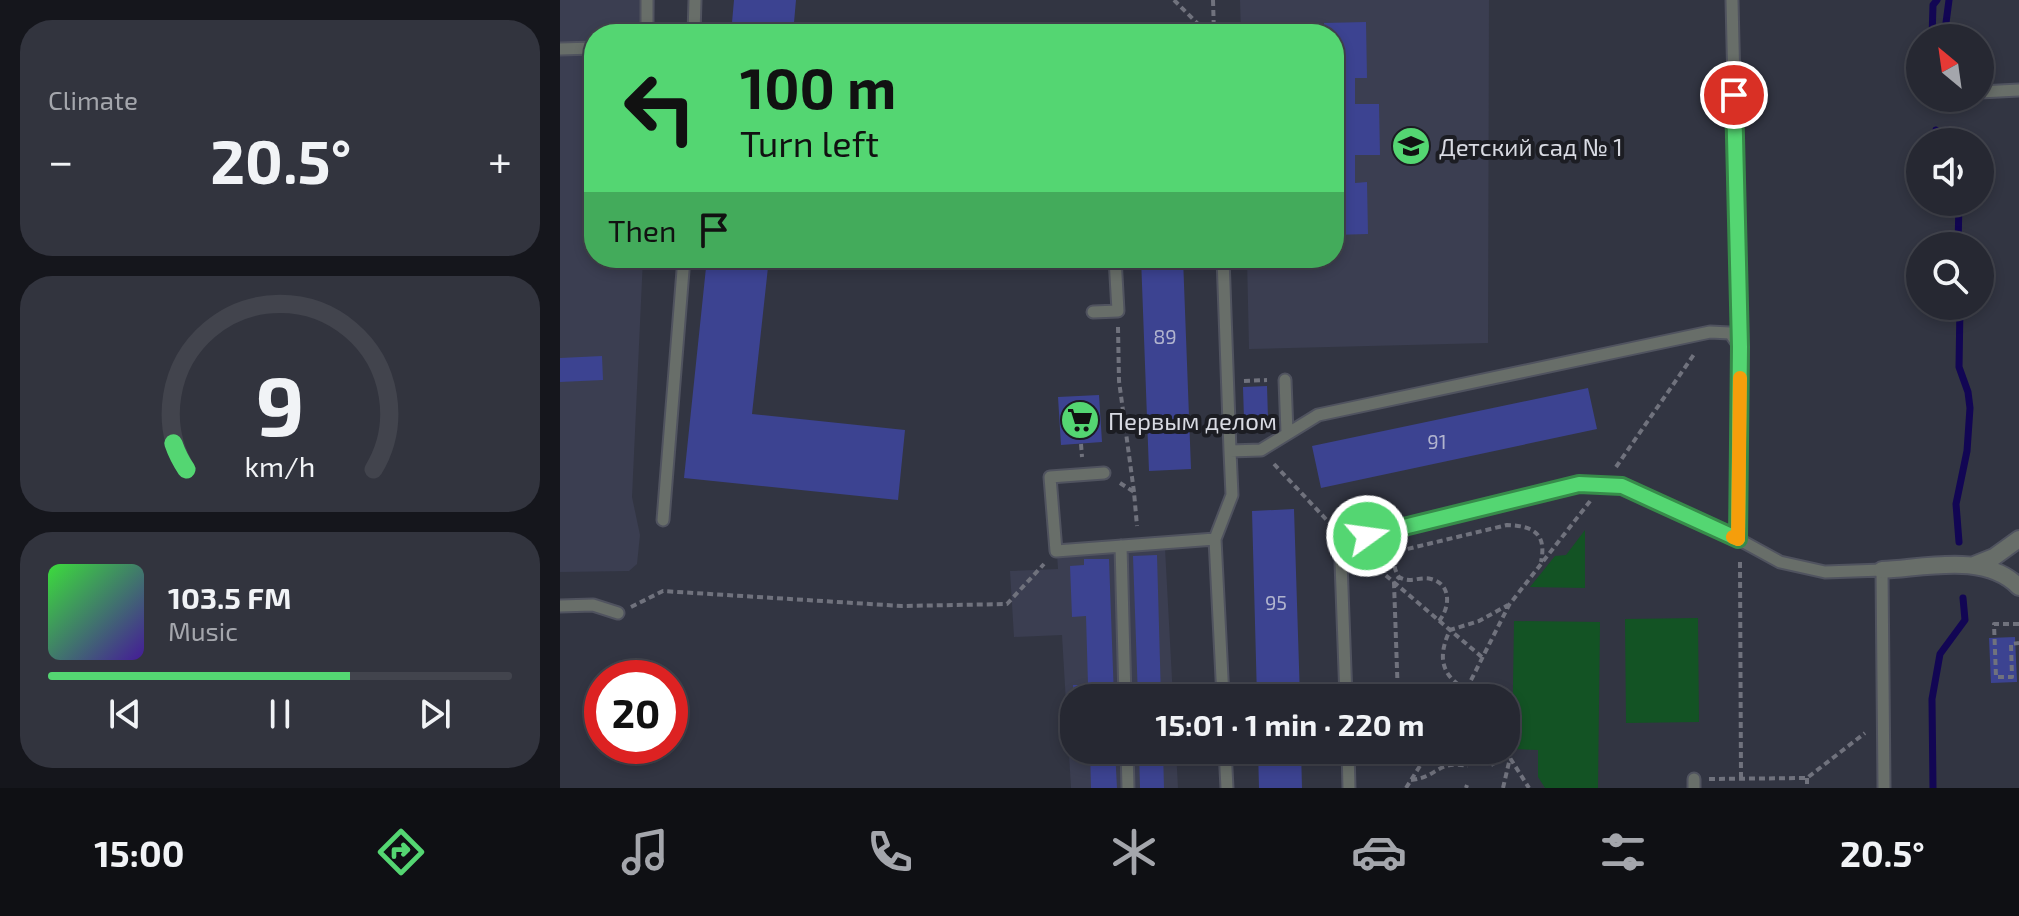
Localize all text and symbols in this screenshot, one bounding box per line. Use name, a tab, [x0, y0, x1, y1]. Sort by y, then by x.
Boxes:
north arrow	[1906, 24, 1994, 112]
map controls	[1906, 24, 1994, 320]
text: 100 m	[740, 53, 896, 120]
icon: left	[608, 56, 712, 160]
pin	[1700, 61, 1768, 129]
icon: arrive	[1712, 73, 1756, 117]
text: Climate	[48, 84, 138, 115]
text: Turn left	[740, 121, 879, 164]
text: 20.5°	[210, 124, 351, 196]
school or university icon: Детский сад № 1	[1390, 125, 1432, 167]
button: sound	[1906, 128, 1994, 216]
place label: Детский сад № 1	[1439, 132, 1623, 161]
text: −	[48, 133, 74, 186]
text: +	[488, 133, 512, 186]
icon: arrive	[692, 208, 736, 252]
text: Then	[608, 212, 676, 248]
button: search	[1906, 232, 1994, 320]
house number: 89	[1153, 324, 1177, 348]
text: 9	[255, 353, 305, 453]
supermarket icon: Первым делом	[1059, 399, 1101, 441]
place label: Первым делом	[1108, 406, 1277, 435]
house number: 91	[1427, 429, 1447, 453]
text: km/h	[245, 448, 315, 483]
position arrow	[1325, 494, 1409, 578]
text: 103.5 FM	[168, 579, 291, 615]
house number: 95	[1265, 590, 1287, 614]
text: Music	[168, 615, 238, 646]
speed limit sign: 20	[584, 660, 688, 764]
icon: previous	[103, 692, 147, 736]
icon: pause	[258, 692, 302, 736]
icon: next	[413, 692, 457, 736]
text: 15:01 · 1 min · 220 m	[1156, 706, 1424, 742]
icon: directions	[373, 824, 429, 880]
icon: music	[617, 824, 673, 880]
icon: phone	[862, 824, 918, 880]
icon: climate	[1106, 824, 1162, 880]
icon: car	[1351, 824, 1407, 880]
icon: filters	[1595, 824, 1651, 880]
text: 15:00	[94, 831, 184, 874]
text: 20.5°	[1840, 831, 1925, 874]

